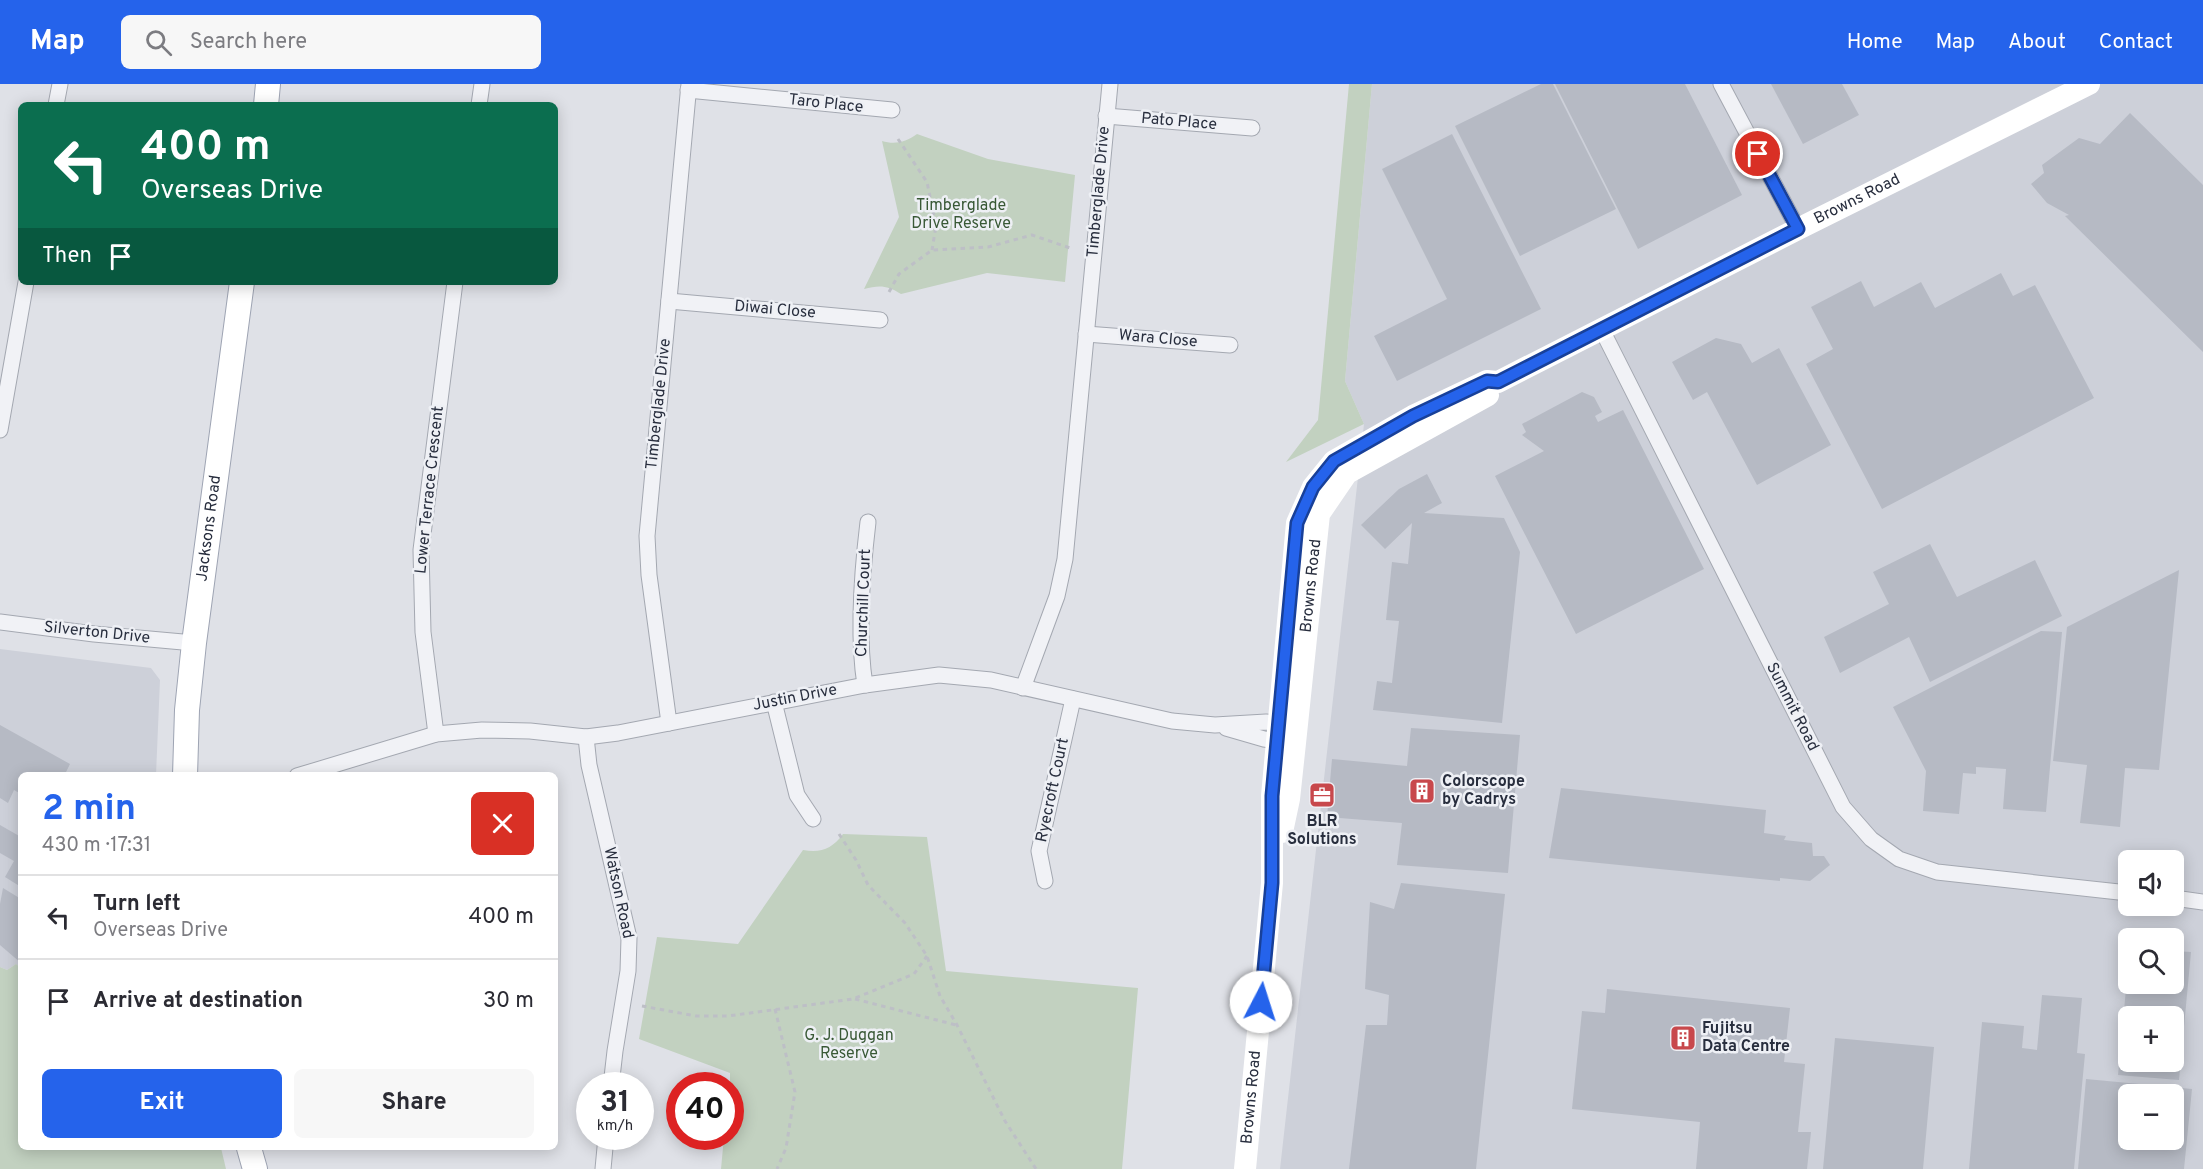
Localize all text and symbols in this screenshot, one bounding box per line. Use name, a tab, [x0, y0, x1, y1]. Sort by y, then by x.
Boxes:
search box	[121, 15, 541, 69]
text: Map	[30, 24, 85, 60]
icon: search	[142, 26, 175, 59]
text: Search here	[190, 29, 307, 56]
text: Home	[1847, 29, 1903, 56]
text: Map	[1936, 29, 1975, 56]
text: About	[2008, 29, 2066, 56]
text: Contact	[2099, 29, 2173, 56]
street label: Taro Place	[788, 90, 864, 118]
street label: Pato Place	[1140, 109, 1218, 135]
text: 400 m	[141, 122, 271, 175]
street label: Timberglade Drive	[1083, 125, 1115, 259]
icon: left	[42, 126, 120, 204]
pin	[1732, 128, 1783, 179]
icon: arrive	[1741, 137, 1774, 170]
street label: Browns Road	[1811, 170, 1904, 229]
text: Overseas Drive	[141, 174, 323, 208]
park label: Timberglade Drive Reserve	[911, 196, 1011, 234]
icon: arrive	[104, 240, 137, 273]
text: Then	[42, 243, 92, 270]
street label: Diwai Close	[733, 296, 817, 324]
street label: Wara Close	[1118, 326, 1198, 352]
street label: Timberglade Drive	[642, 337, 676, 471]
street label: Lower Terrace Crescent	[411, 405, 449, 575]
street label: Jacksons Road	[192, 474, 226, 583]
street label: Browns Road	[1297, 538, 1326, 634]
street label: Churchill Court	[852, 548, 876, 658]
street label: Silverton Drive	[43, 617, 151, 649]
street label: Summit Road	[1761, 659, 1823, 755]
street label: Justin Drive	[751, 680, 839, 716]
street label: Ryecroft Court	[1032, 736, 1074, 844]
place label: Colorscope by Cadrys	[1442, 772, 1525, 810]
building icon: Colorscope by Cadrys	[1407, 776, 1437, 806]
office icon: BLR Solutions	[1307, 780, 1337, 810]
text: 2 min	[42, 787, 136, 833]
button: close	[471, 792, 534, 855]
place label: BLR Solutions	[1287, 812, 1357, 850]
text: 430 m · 17:31	[42, 833, 151, 859]
street label: Watson Road	[599, 845, 637, 941]
map controls	[2118, 850, 2184, 1150]
button: sound	[2118, 850, 2184, 916]
text: Turn left	[93, 891, 181, 918]
icon: left	[42, 901, 75, 934]
text: 400 m	[468, 904, 534, 931]
text: Overseas Drive	[93, 918, 228, 944]
button: search	[2118, 928, 2184, 994]
position arrow	[1229, 970, 1293, 1034]
icon: arrive	[42, 985, 75, 1018]
text: Arrive at destination	[93, 988, 303, 1015]
text: 30 m	[483, 988, 534, 1015]
button: +	[2118, 1006, 2184, 1072]
place label: Fujitsu Data Centre	[1702, 1019, 1790, 1057]
building icon: Fujitsu Data Centre	[1668, 1023, 1698, 1053]
park label: G. J. Duggan Reserve	[804, 1026, 894, 1064]
street label: Browns Road	[1237, 1050, 1266, 1145]
button: Exit	[42, 1069, 282, 1138]
button: Share	[294, 1069, 534, 1138]
speed limit sign: 40	[666, 1072, 744, 1150]
button: −	[2118, 1084, 2184, 1150]
text: 31	[600, 1085, 630, 1122]
text: km/h	[597, 1117, 633, 1136]

